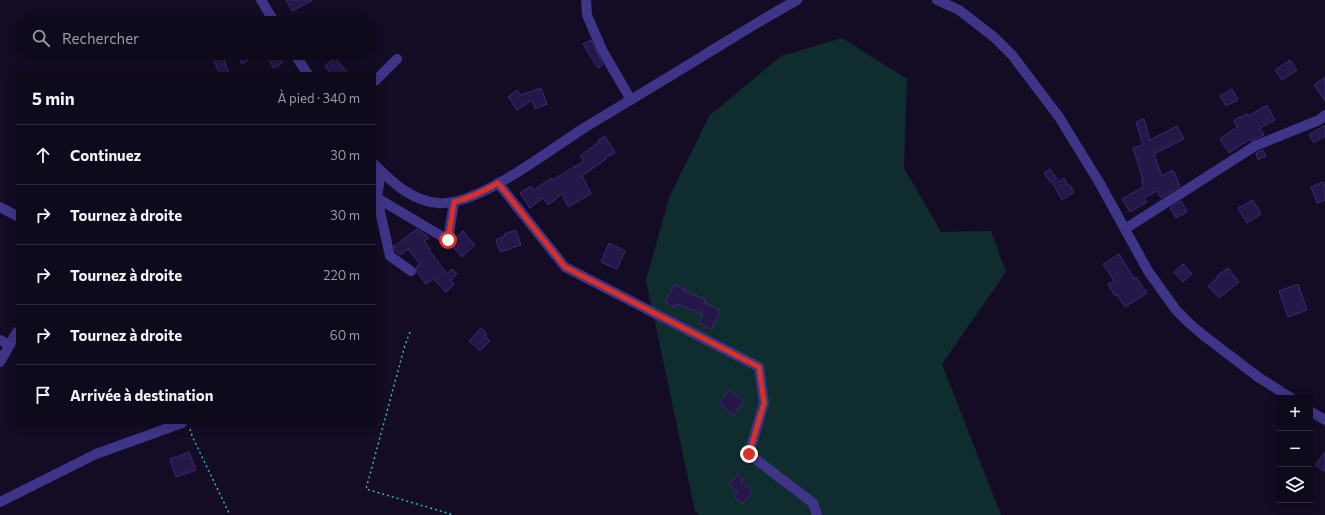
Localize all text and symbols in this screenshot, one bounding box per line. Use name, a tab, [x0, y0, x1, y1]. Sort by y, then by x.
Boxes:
search box	[16, 16, 376, 60]
icon: search	[30, 27, 52, 49]
text: Rechercher	[62, 29, 139, 47]
text: 5 min	[32, 88, 75, 109]
text: À pied · 340 m	[278, 90, 360, 106]
icon: ahead	[32, 144, 54, 166]
text: Continuez	[70, 146, 141, 164]
text: 30 m	[330, 147, 360, 163]
icon: right	[32, 204, 54, 226]
text: Tournez à droite	[70, 206, 182, 224]
text: 30 m	[330, 207, 360, 223]
route start	[439, 231, 457, 249]
icon: right	[32, 264, 54, 286]
text: Tournez à droite	[70, 266, 182, 284]
text: 220 m	[323, 267, 360, 283]
icon: right	[32, 324, 54, 346]
text: Tournez à droite	[70, 326, 182, 344]
text: 60 m	[330, 327, 360, 343]
icon: arrive	[32, 384, 54, 406]
text: Arrivée à destination	[70, 386, 213, 404]
map controls	[1277, 395, 1313, 503]
button: +	[1277, 395, 1313, 431]
button: −	[1277, 431, 1313, 467]
route end	[740, 445, 758, 463]
button: layers	[1277, 467, 1313, 503]

